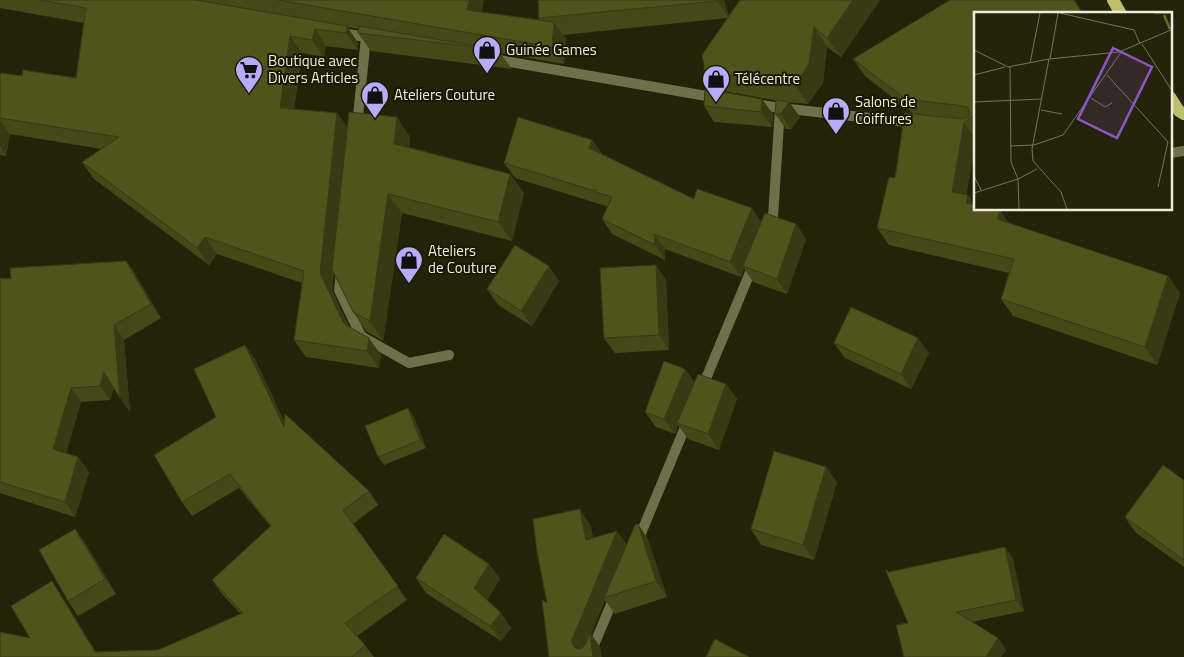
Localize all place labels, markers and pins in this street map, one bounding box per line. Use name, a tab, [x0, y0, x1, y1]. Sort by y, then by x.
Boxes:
shop icon: Guinée Games	[472, 35, 502, 74]
place label: Guinée Games	[506, 38, 597, 61]
place label: Boutique avec Divers Articles	[268, 49, 358, 89]
supermarket icon: Boutique avec Divers Articles	[234, 55, 264, 94]
shop icon: Télécentre	[701, 64, 731, 103]
place label: Télécentre	[735, 67, 800, 90]
shop icon: Ateliers Couture	[360, 80, 390, 119]
place label: Ateliers Couture	[394, 83, 495, 106]
place label: Salons de Coiffures	[855, 90, 916, 130]
shop icon: Salons de Coiffures	[821, 96, 851, 135]
place label: Ateliers de Couture	[428, 239, 497, 279]
shop icon: Ateliers de Couture	[394, 245, 424, 284]

